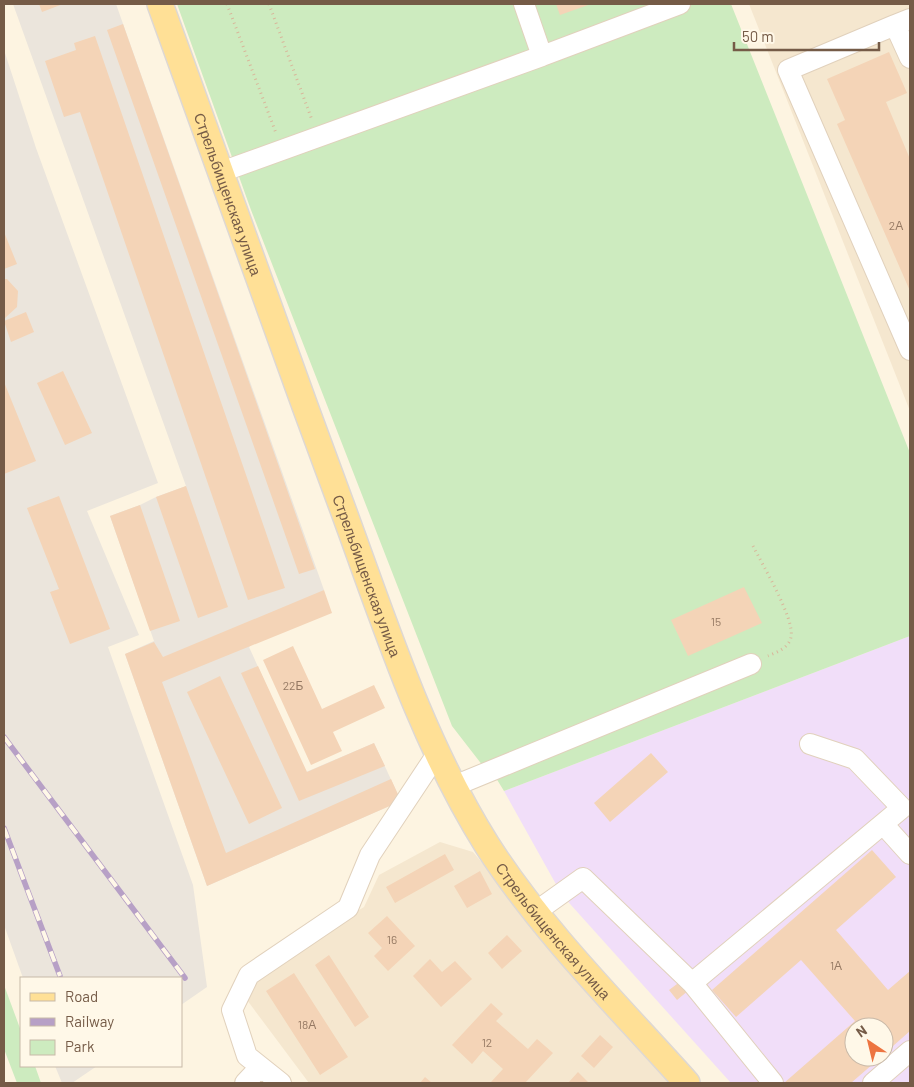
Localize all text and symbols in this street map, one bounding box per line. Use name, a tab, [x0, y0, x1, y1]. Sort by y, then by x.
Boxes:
scale bar	[734, 20, 879, 52]
text: 50 m	[742, 27, 774, 45]
street label: Стрельбищенская улица	[191, 110, 266, 278]
house number: 2А	[889, 218, 903, 232]
street label: Стрельбищенская улица	[329, 492, 405, 660]
house number: 15	[711, 614, 721, 628]
house number: 22Б	[283, 678, 303, 692]
street label: Стрельбищенская улица	[492, 859, 615, 1003]
house number: 16	[387, 932, 397, 946]
house number: 1А	[830, 958, 842, 972]
legend	[20, 977, 182, 1067]
text: Road	[65, 987, 98, 1005]
text: Railway	[65, 1012, 114, 1030]
house number: 18А	[298, 1017, 316, 1031]
north arrow	[844, 1017, 894, 1067]
text: N	[853, 1021, 870, 1041]
house number: 12	[482, 1035, 492, 1049]
text: Park	[65, 1037, 95, 1055]

